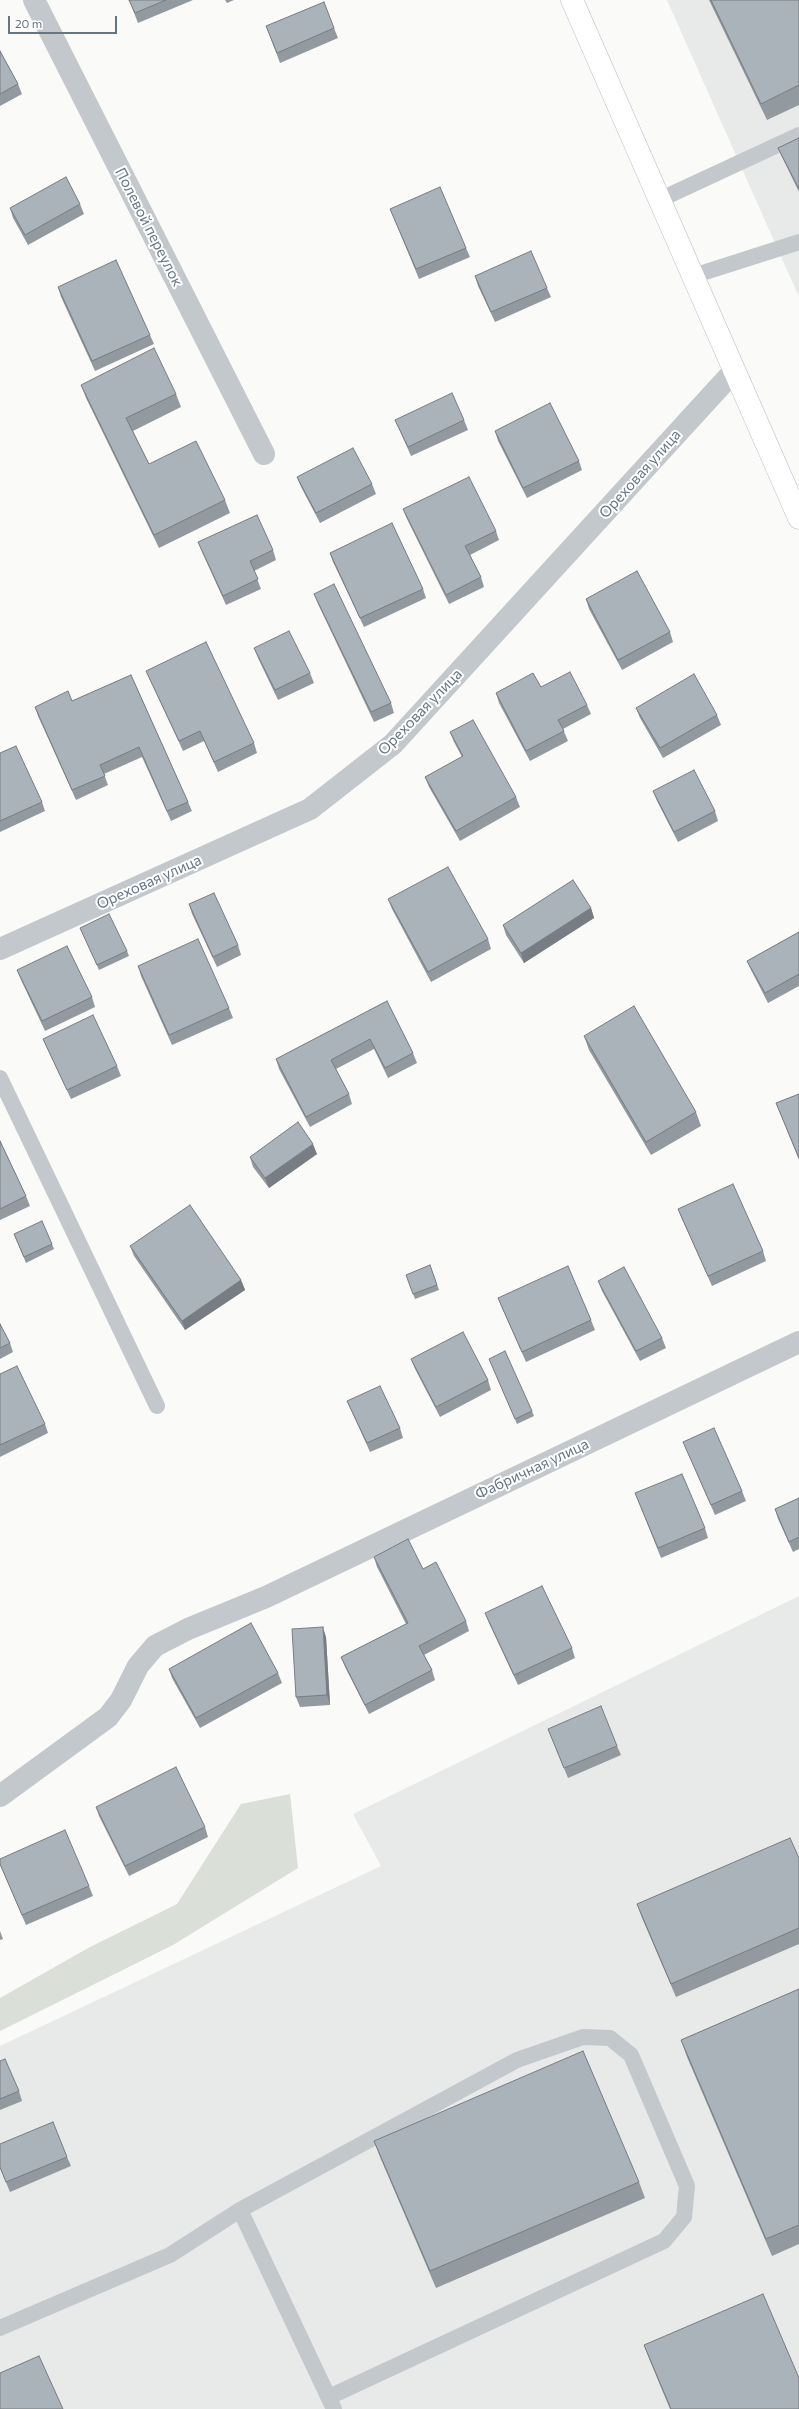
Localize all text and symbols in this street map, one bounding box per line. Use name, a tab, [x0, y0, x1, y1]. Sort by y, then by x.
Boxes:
scale bar	[10, 8, 119, 34]
text: 20 m	[15, 16, 42, 30]
street label: Полевой переулок	[111, 165, 187, 289]
street label: Ореховая улица	[595, 426, 685, 522]
street label: Ореховая улица	[374, 665, 466, 759]
street label: Ореховая улица	[94, 851, 204, 913]
street label: Фабричная улица	[472, 1435, 592, 1503]

